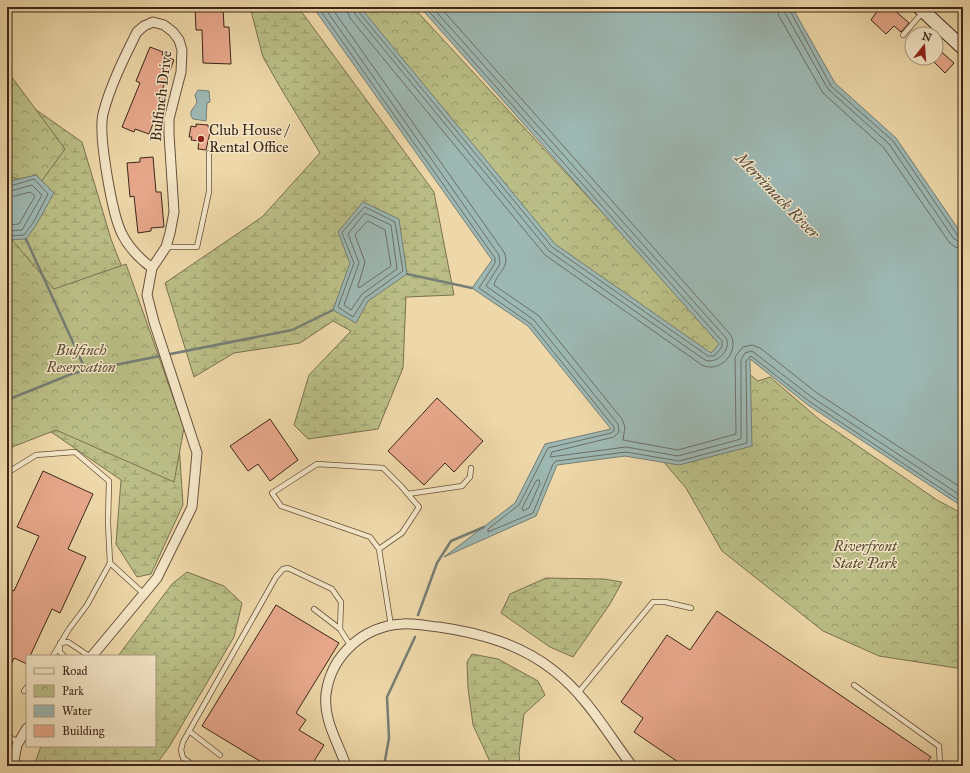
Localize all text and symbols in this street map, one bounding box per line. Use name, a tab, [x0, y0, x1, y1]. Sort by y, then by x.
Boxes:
north arrow	[904, 26, 944, 66]
text: N	[920, 29, 934, 45]
street label: Bulfinch Drive	[147, 50, 175, 142]
place label: Club House / Rental Office	[209, 121, 291, 156]
marker: Club House / Rental Office	[196, 134, 206, 144]
water label: Merrimack River	[730, 147, 825, 243]
park label: Bulfinch Reservation	[45, 341, 116, 376]
park label: Riverfront State Park	[832, 537, 898, 572]
legend	[26, 655, 156, 747]
text: Road	[62, 664, 88, 678]
text: Park	[62, 684, 84, 698]
text: Water	[62, 704, 92, 718]
text: Building	[62, 724, 105, 739]

